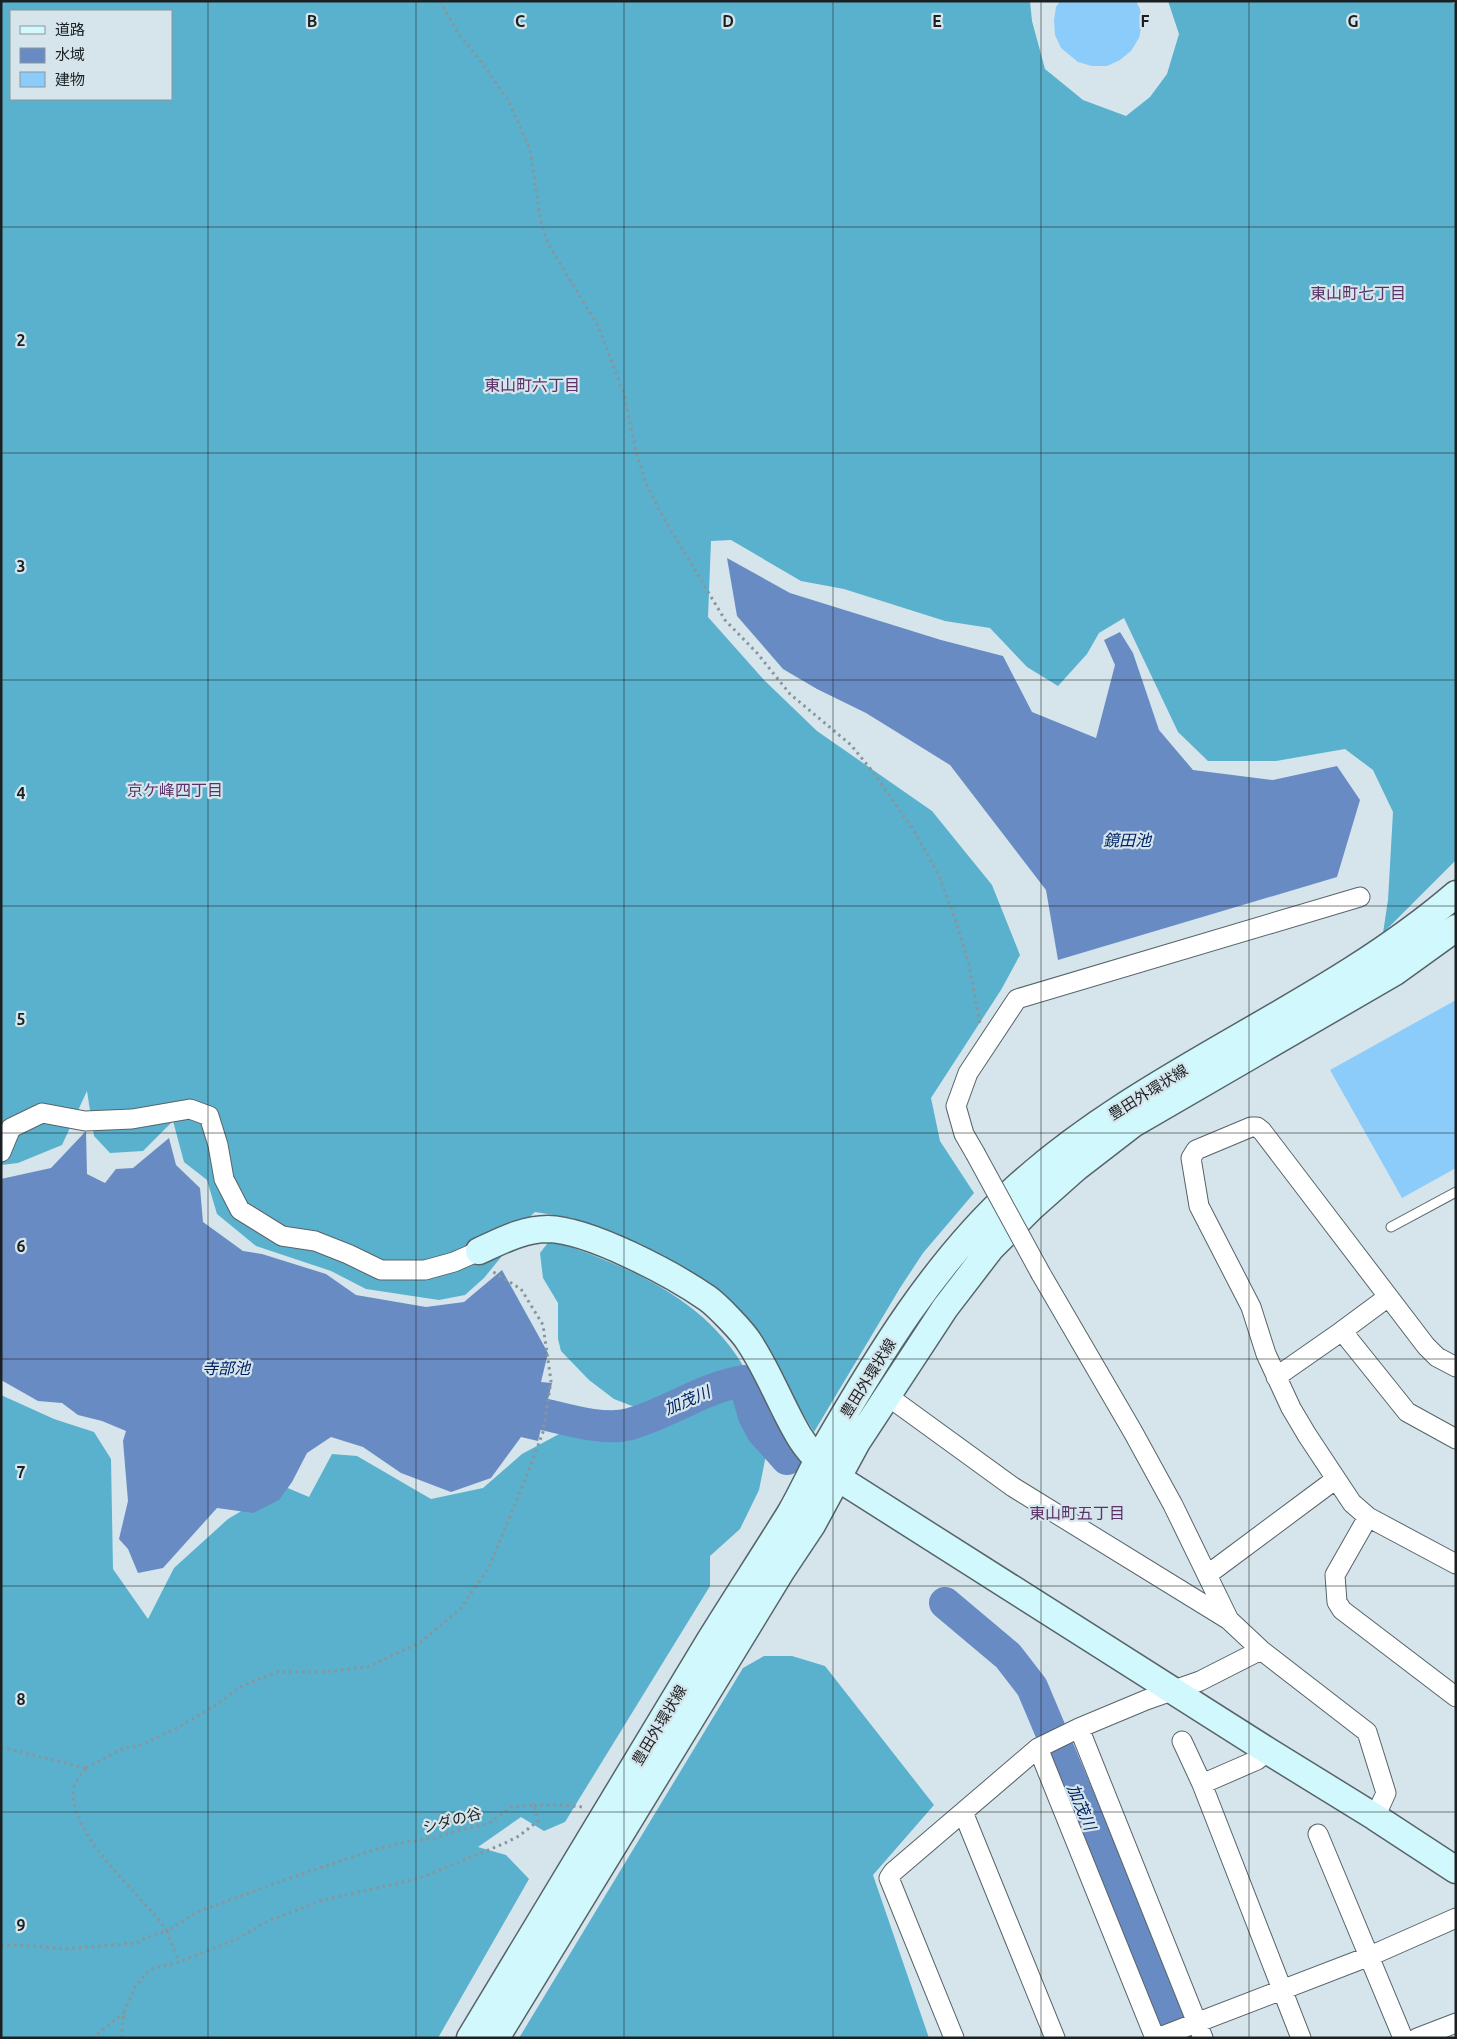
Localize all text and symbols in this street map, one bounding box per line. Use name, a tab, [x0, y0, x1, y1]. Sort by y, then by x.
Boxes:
legend	[10, 10, 172, 100]
text: B	[307, 12, 317, 30]
text: C	[515, 12, 525, 30]
text: D	[722, 12, 734, 30]
text: E	[932, 12, 942, 30]
text: F	[1141, 12, 1150, 30]
text: G	[1347, 12, 1359, 30]
text: 道路	[55, 21, 85, 38]
text: 水域	[55, 46, 85, 63]
text: 建物	[55, 71, 85, 88]
district label: 東山町七丁目	[1310, 284, 1406, 302]
text: 2	[16, 331, 26, 349]
district label: 東山町六丁目	[484, 376, 580, 394]
text: 3	[16, 557, 26, 575]
district label: 京ケ峰四丁目	[127, 781, 223, 799]
text: 4	[16, 784, 26, 802]
water label: 鏡田池	[1103, 831, 1153, 849]
text: 5	[16, 1010, 26, 1028]
street label: 豊田外環状線	[1105, 1061, 1191, 1123]
text: 6	[16, 1237, 26, 1255]
street label: 豊田外環状線	[837, 1335, 899, 1421]
water label: 寺部池	[202, 1359, 252, 1377]
water label: 加茂川	[661, 1382, 714, 1418]
text: 7	[16, 1463, 26, 1481]
district label: 東山町五丁目	[1029, 1504, 1125, 1522]
street label: 豊田外環状線	[629, 1682, 689, 1768]
text: 8	[16, 1690, 26, 1708]
water label: 加茂川	[1064, 1781, 1100, 1834]
street label: シダの谷	[421, 1804, 483, 1836]
text: 9	[16, 1916, 26, 1934]

